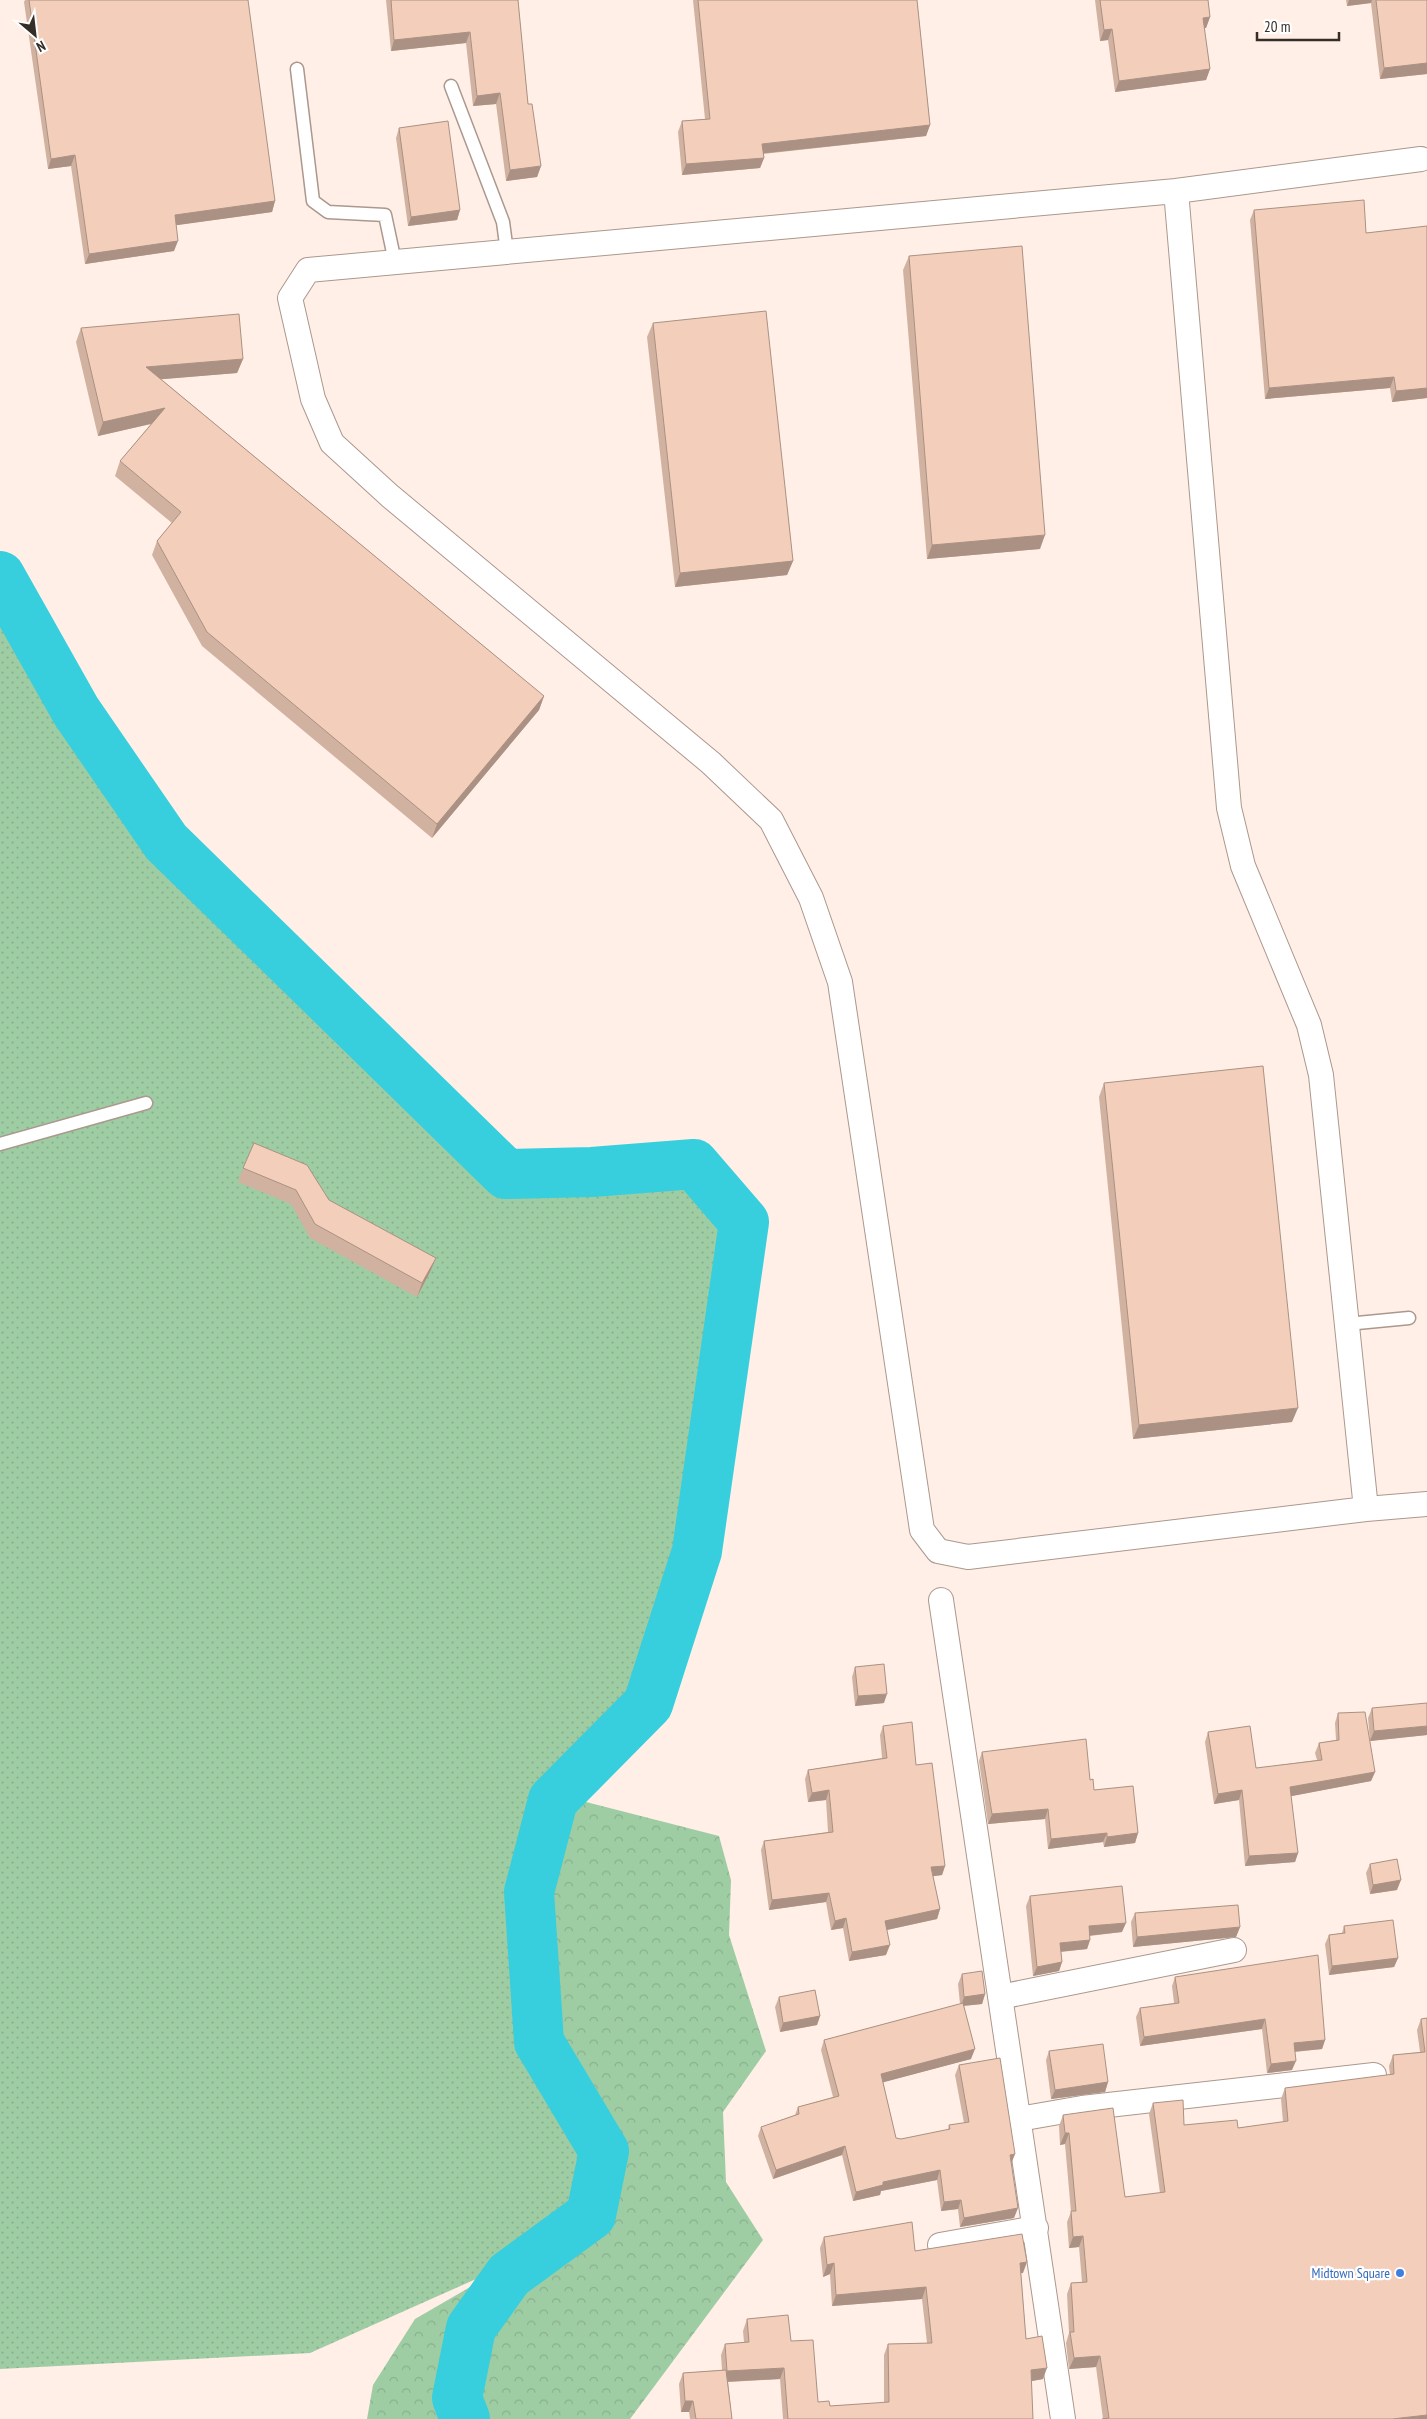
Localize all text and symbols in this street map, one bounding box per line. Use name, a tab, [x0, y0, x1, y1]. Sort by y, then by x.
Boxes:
north arrow	[10, 10, 60, 60]
scale bar	[1257, 10, 1340, 42]
text: 20 m	[1264, 17, 1290, 36]
text: N	[34, 37, 49, 56]
place label: Midtown Square	[1312, 2264, 1390, 2282]
marker: Midtown Square	[1394, 2267, 1406, 2279]

